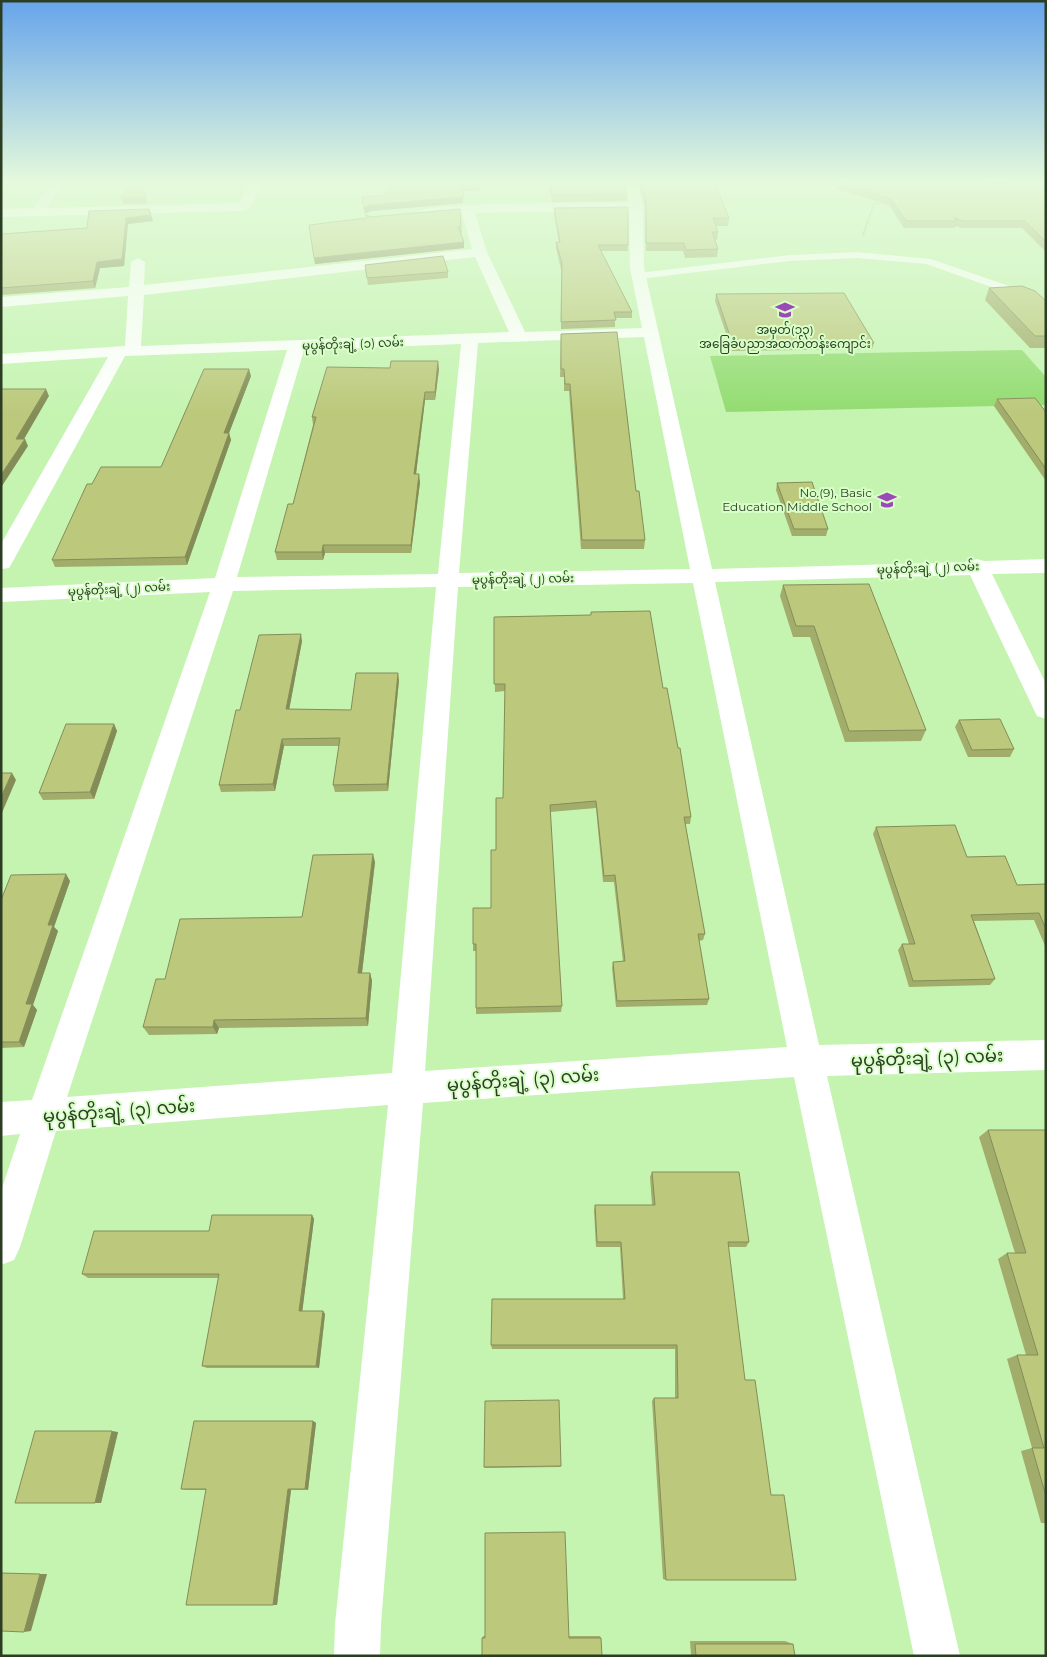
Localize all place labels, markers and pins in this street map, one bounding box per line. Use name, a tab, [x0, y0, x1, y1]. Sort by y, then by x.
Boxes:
school or university icon: အမှတ်(၁၃) အခြေခံပညာအထက်တန်းကျောင်း	[774, 299, 796, 321]
place label: အမှတ်(၁၃) အခြေခံပညာအထက်တန်းကျောင်း	[699, 321, 871, 354]
place label: No.(9), Basic Education Middle School	[722, 485, 872, 514]
school or university icon: No.(9), Basic Education Middle School	[876, 489, 898, 511]

